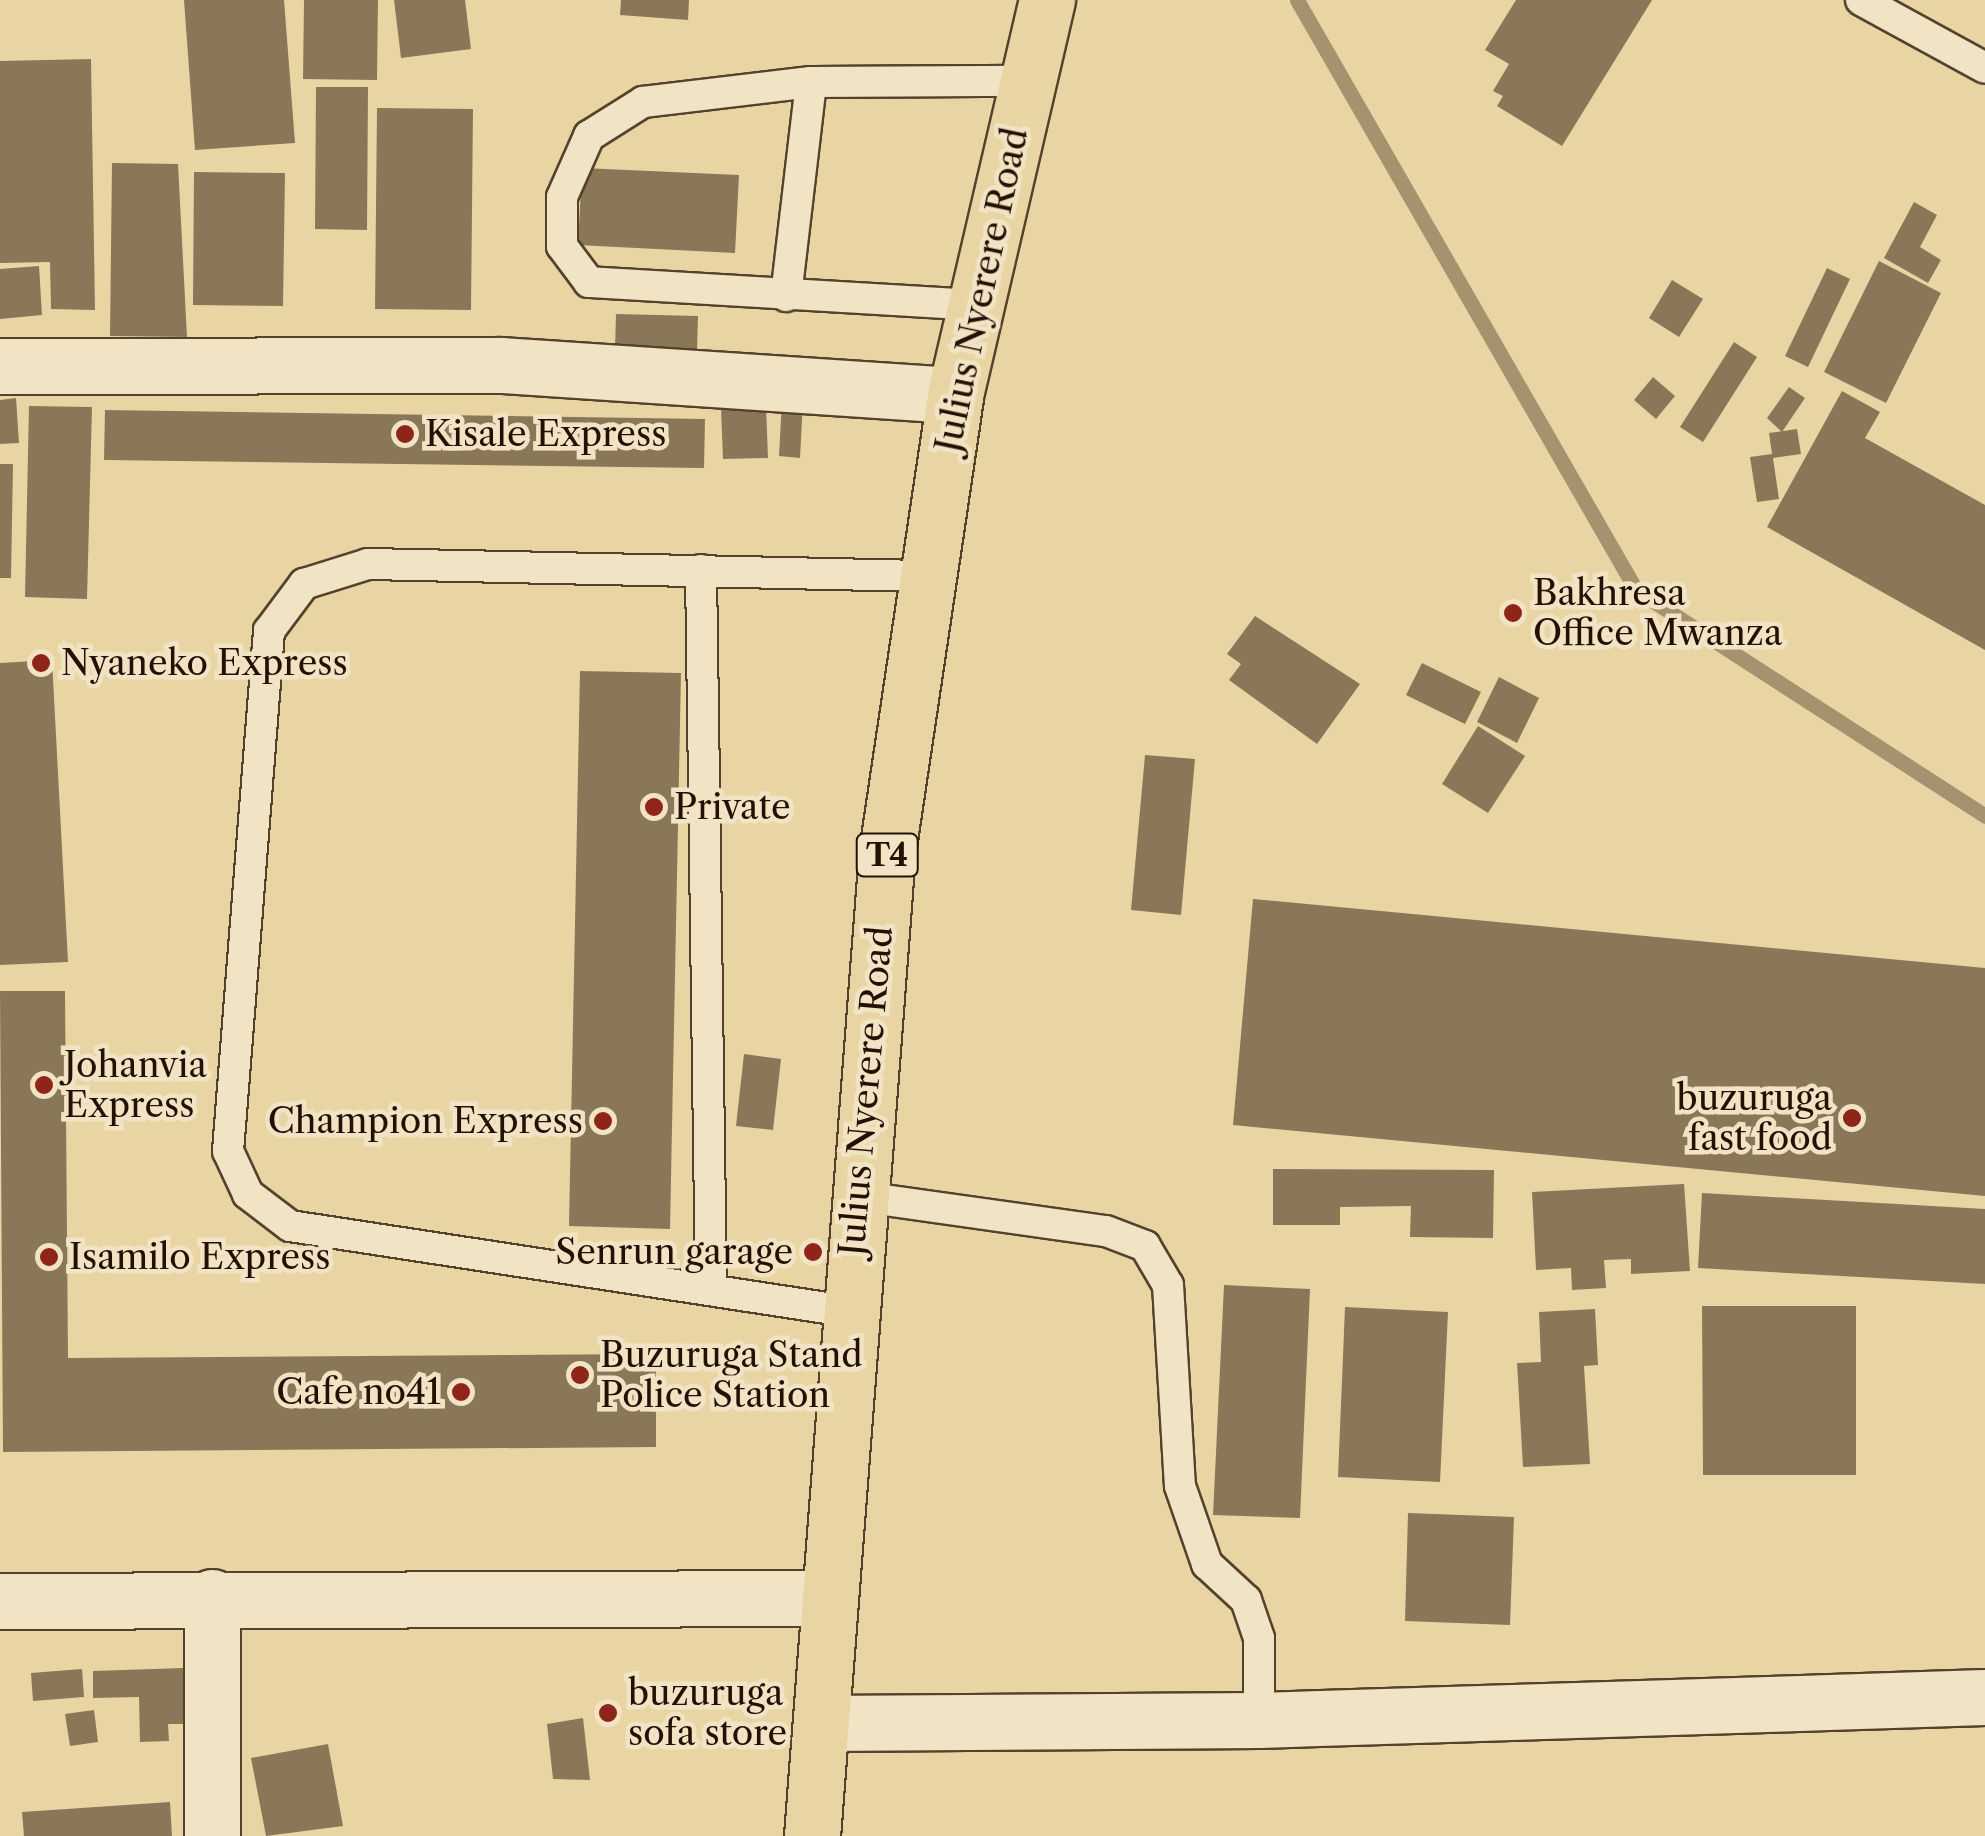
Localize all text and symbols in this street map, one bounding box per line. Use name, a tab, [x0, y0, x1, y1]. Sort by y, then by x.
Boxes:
street label: Julius Nyerere Road	[927, 124, 1037, 456]
place label: Kisale Express	[425, 413, 666, 455]
marker: Kisale Express	[394, 423, 416, 445]
place label: Bakhresa Office Mwanza	[1533, 572, 1782, 654]
marker: Bakhresa Office Mwanza	[1502, 602, 1524, 624]
place label: Nyaneko Express	[61, 642, 348, 684]
marker: Nyaneko Express	[30, 652, 52, 674]
place label: Private	[674, 786, 791, 828]
marker: Private	[643, 796, 665, 818]
road number: T4	[854, 828, 920, 882]
street label: Julius Nyerere Road	[831, 924, 901, 1258]
place label: Johanvia Express	[64, 1044, 207, 1126]
marker: Johanvia Express	[33, 1074, 55, 1096]
place label: buzuruga fast food	[1677, 1077, 1832, 1159]
place label: Champion Express	[268, 1100, 583, 1142]
marker: buzuruga fast food	[1841, 1107, 1863, 1129]
marker: Champion Express	[592, 1110, 614, 1132]
place label: Senrun garage	[555, 1231, 793, 1273]
place label: Isamilo Express	[69, 1236, 331, 1278]
marker: Senrun garage	[802, 1241, 824, 1263]
marker: Isamilo Express	[38, 1246, 60, 1268]
place label: Buzuruga Stand Police Station	[600, 1334, 863, 1416]
marker: Buzuruga Stand Police Station	[569, 1364, 591, 1386]
place label: Cafe no41	[276, 1371, 441, 1413]
marker: Cafe no41	[450, 1381, 472, 1403]
place label: buzuruga sofa store	[628, 1672, 788, 1754]
marker: buzuruga sofa store	[597, 1702, 619, 1724]

